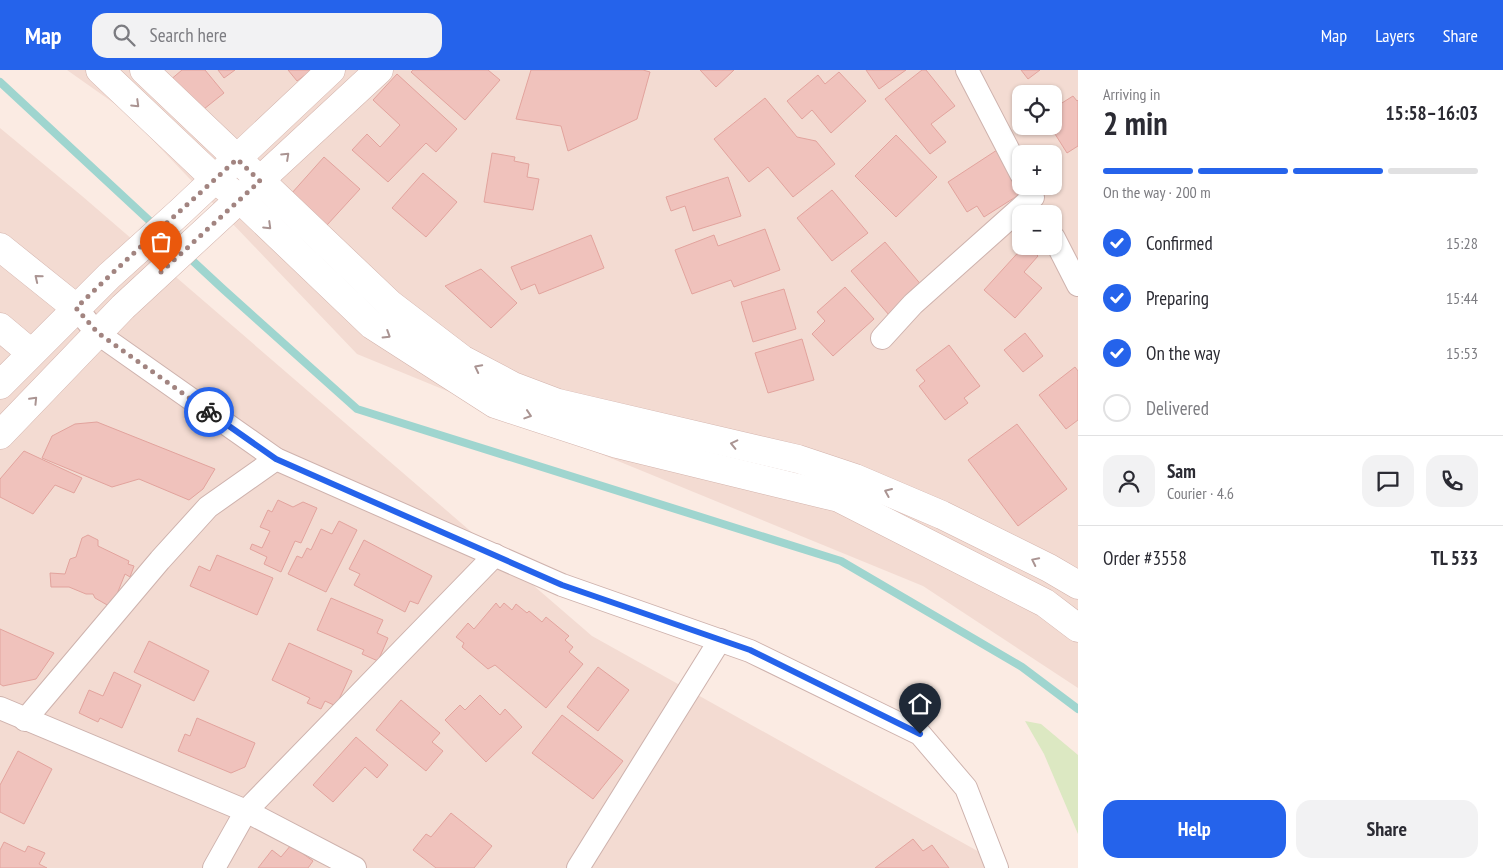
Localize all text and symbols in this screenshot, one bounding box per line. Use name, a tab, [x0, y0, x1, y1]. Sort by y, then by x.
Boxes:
search box	[92, 13, 442, 58]
text: Map	[25, 20, 62, 51]
icon: search	[110, 21, 138, 49]
text: Search here	[150, 23, 227, 47]
text: Map	[1321, 24, 1347, 47]
text: Layers	[1375, 24, 1415, 47]
text: Share	[1443, 24, 1478, 47]
text: Arriving in	[1103, 84, 1160, 104]
map controls	[1012, 85, 1062, 255]
button: locate	[1012, 85, 1062, 135]
one-way arrow	[130, 98, 139, 107]
text: 15:58–16:03	[1385, 101, 1478, 125]
text: 2 min	[1103, 102, 1168, 144]
button: +	[1012, 145, 1062, 195]
one-way arrow	[281, 153, 290, 162]
text: On the way · 200 m	[1103, 182, 1211, 202]
button: −	[1012, 205, 1062, 255]
one-way arrow	[262, 220, 271, 229]
pin	[140, 221, 182, 272]
icon: bag	[147, 228, 175, 256]
icon: check	[1103, 229, 1131, 257]
text: Confirmed	[1146, 231, 1213, 255]
text: 15:28	[1446, 233, 1478, 253]
one-way arrow	[35, 275, 44, 283]
icon: check	[1103, 284, 1131, 312]
text: Preparing	[1146, 286, 1209, 310]
text: 15:44	[1446, 288, 1478, 308]
one-way arrow	[382, 329, 391, 339]
icon: check	[1103, 339, 1131, 367]
text: On the way	[1146, 341, 1220, 365]
text: 15:53	[1446, 343, 1478, 363]
one-way arrow	[475, 364, 484, 374]
courier	[184, 387, 234, 437]
text: Delivered	[1146, 396, 1209, 420]
one-way arrow	[28, 397, 37, 406]
icon: bike	[195, 398, 223, 426]
one-way arrow	[524, 409, 532, 419]
one-way arrow	[729, 439, 738, 450]
button: person	[1103, 455, 1155, 507]
button: chat	[1362, 455, 1414, 507]
button: phone	[1426, 455, 1478, 507]
text: Sam	[1167, 459, 1196, 483]
text: Courier · 4.6	[1167, 483, 1234, 503]
one-way arrow	[884, 488, 893, 499]
text: Order #3558	[1103, 546, 1187, 570]
text: TL 533	[1431, 546, 1478, 570]
one-way arrow	[1032, 557, 1041, 567]
pin	[899, 683, 941, 734]
icon: home	[906, 690, 934, 718]
button: Help	[1103, 800, 1286, 858]
button: Share	[1296, 800, 1478, 858]

